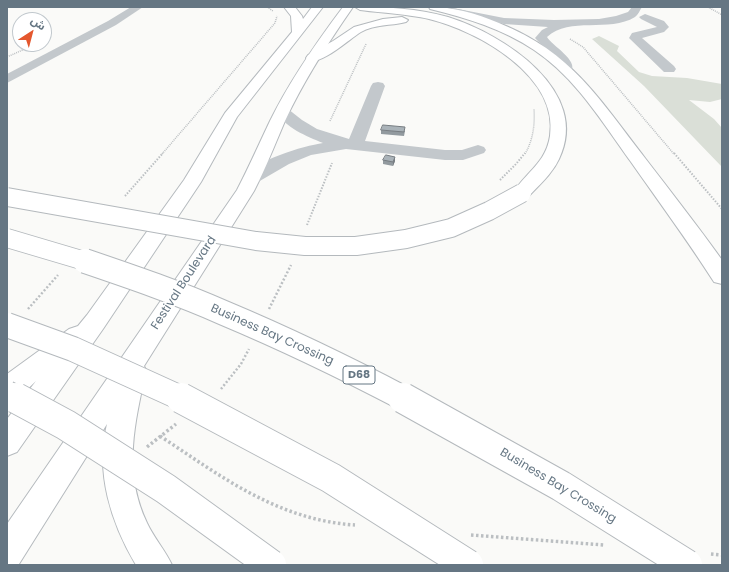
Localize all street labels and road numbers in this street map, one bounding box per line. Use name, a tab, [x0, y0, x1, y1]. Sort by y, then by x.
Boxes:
street label: Festival Boulevard	[148, 234, 220, 332]
street label: Business Bay Crossing	[208, 301, 336, 369]
road number: D68	[343, 366, 375, 384]
street label: Business Bay Crossing	[497, 446, 619, 526]

